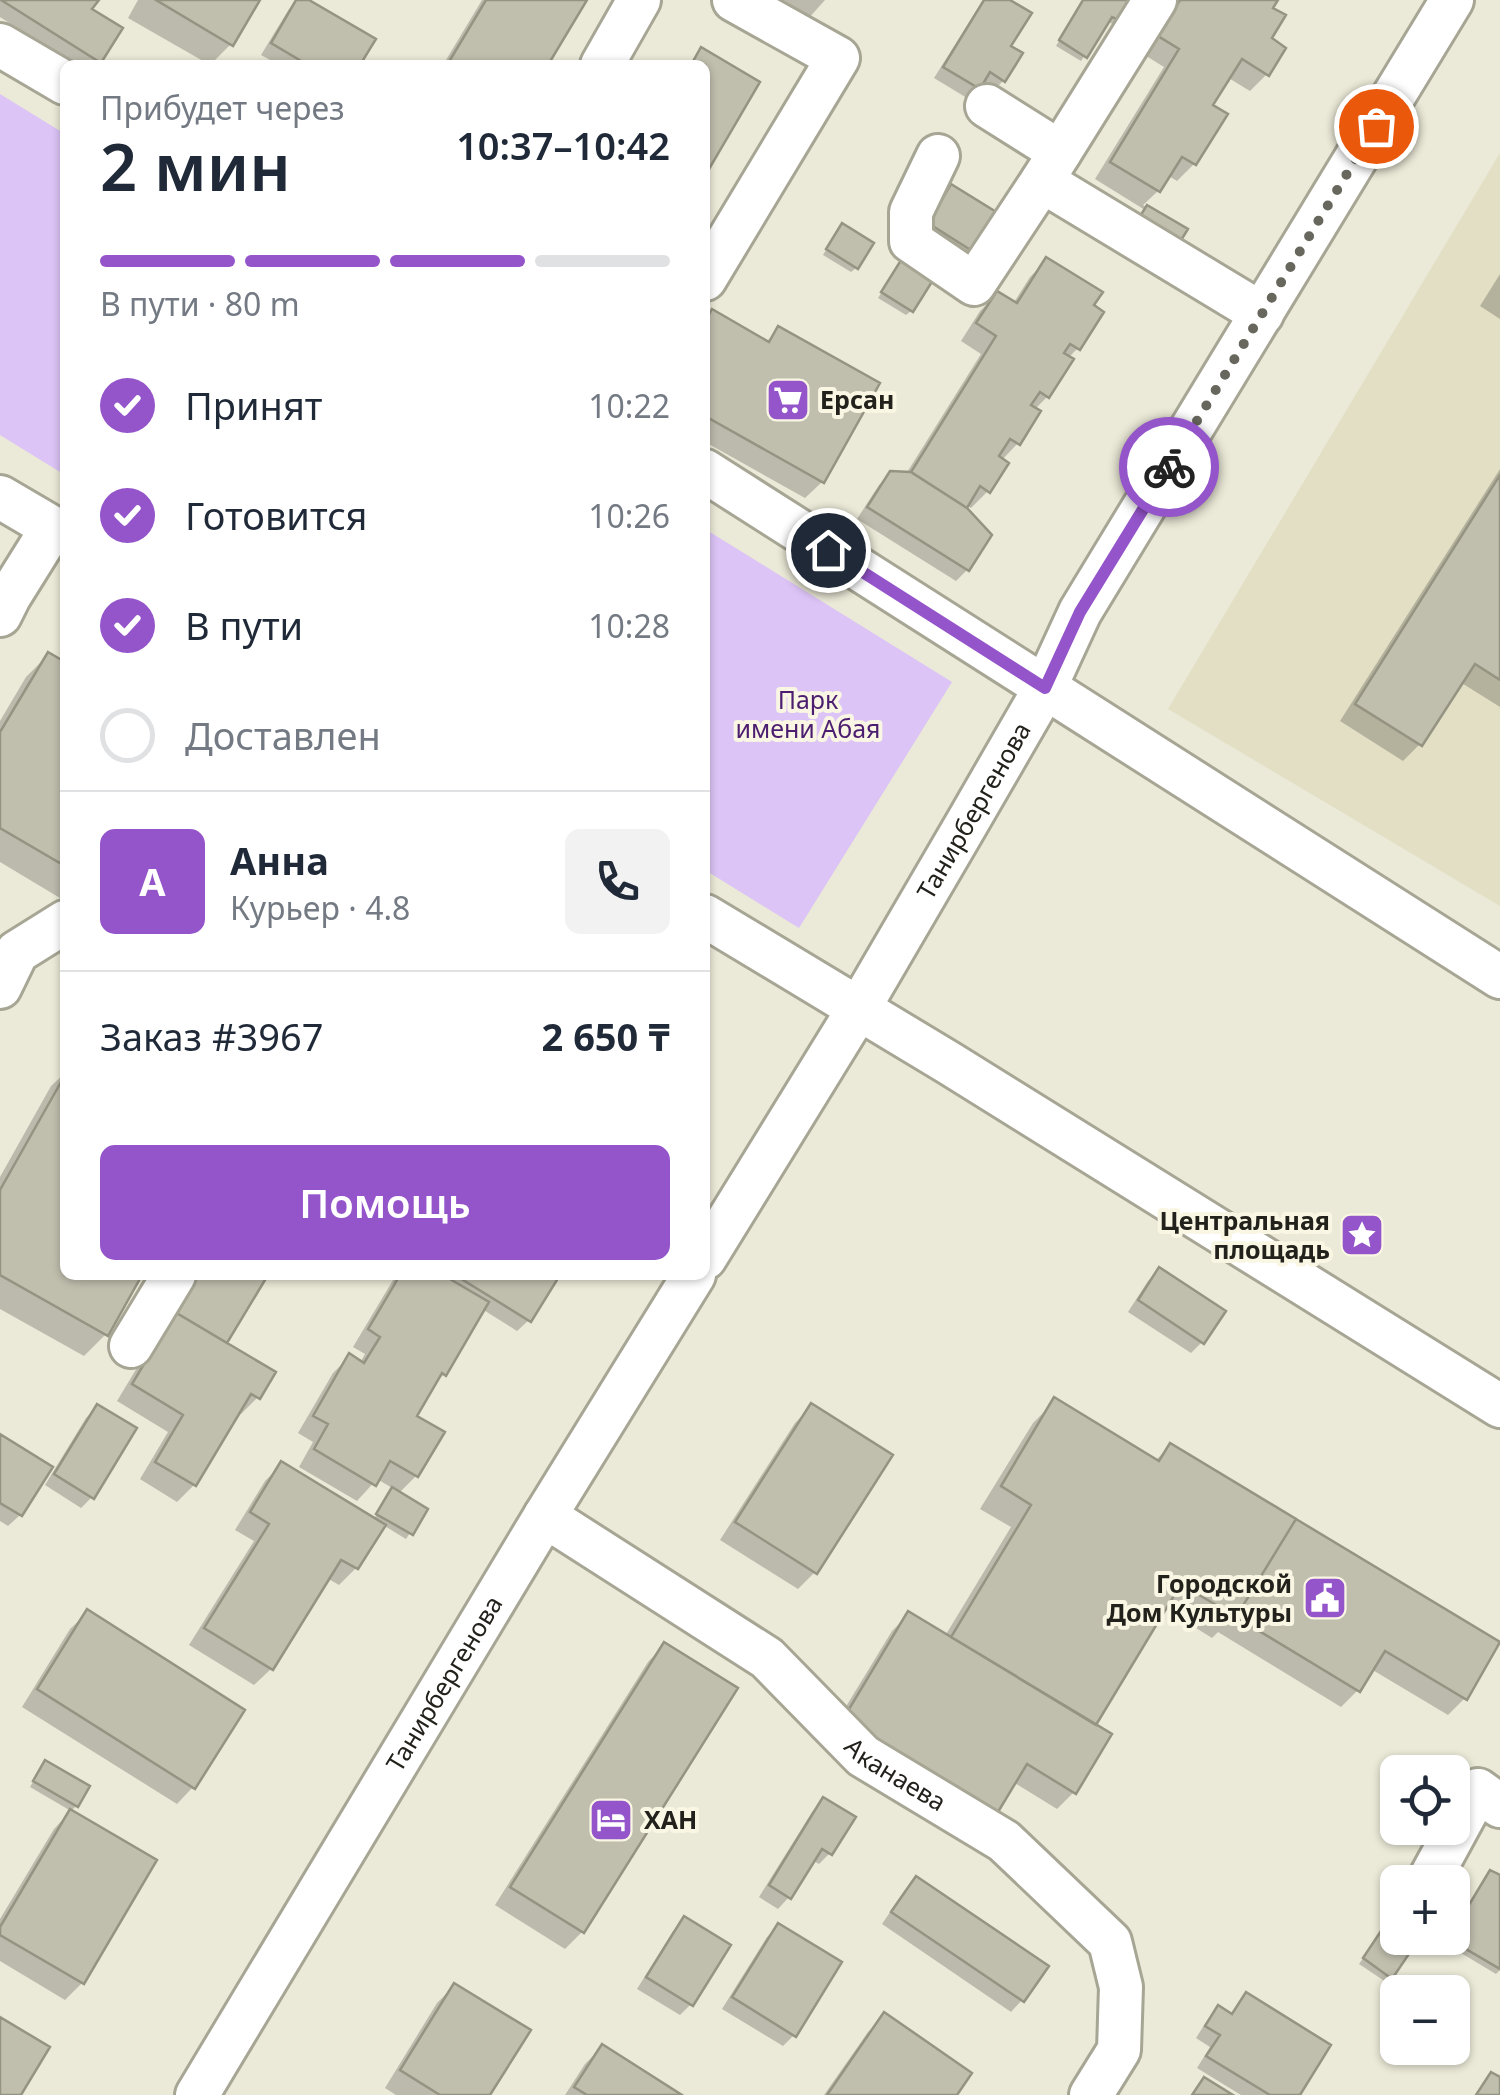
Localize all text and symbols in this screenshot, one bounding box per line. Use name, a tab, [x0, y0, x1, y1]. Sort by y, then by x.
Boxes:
pin	[1334, 84, 1419, 169]
text: Прибудет через	[100, 86, 345, 129]
icon: bag	[1349, 99, 1404, 154]
text: 10:37–10:42	[456, 119, 670, 171]
text: 2 мин	[100, 122, 291, 210]
text: В пути · 80 m	[100, 282, 300, 325]
supermarket icon: Ерсан	[765, 377, 811, 423]
icon: check	[100, 378, 155, 433]
text: Принят	[185, 379, 322, 431]
place label: Ерсан	[820, 382, 894, 416]
text: 10:22	[588, 384, 670, 427]
courier	[1119, 417, 1219, 517]
icon: bike	[1142, 440, 1197, 495]
icon: check	[100, 488, 155, 543]
text: Готовится	[185, 489, 367, 541]
text: 10:26	[588, 494, 670, 537]
pin	[786, 508, 871, 593]
icon: home	[801, 523, 856, 578]
icon: check	[100, 598, 155, 653]
text: В пути	[185, 599, 303, 651]
text: 10:28	[588, 604, 670, 647]
park label: Парк имени Абая	[735, 682, 881, 745]
text: Доставлен	[185, 709, 381, 761]
street label: Танирбергенова	[908, 715, 1038, 905]
button: phone	[565, 829, 670, 934]
text: Анна	[230, 834, 329, 886]
text: А	[139, 855, 166, 907]
text: Курьер · 4.8	[230, 886, 410, 929]
text: Заказ #3967	[100, 1010, 324, 1062]
text: 2 650 ₸	[542, 1010, 670, 1062]
button: Помощь	[100, 1145, 670, 1260]
place label: Центральная площадь	[1159, 1203, 1330, 1266]
place icon: Центральная площадь	[1339, 1212, 1385, 1258]
place label: Городской Дом Культуры	[1107, 1566, 1292, 1629]
public building icon: Городской Дом Культуры	[1302, 1575, 1348, 1621]
street label: Танирбергенова	[377, 1589, 509, 1777]
street label: Аканаева	[838, 1729, 953, 1818]
map controls	[1380, 1755, 1470, 2065]
button: locate	[1380, 1755, 1470, 1845]
hotel icon: ХАН	[588, 1797, 634, 1843]
place label: ХАН	[644, 1802, 697, 1836]
button: +	[1380, 1865, 1470, 1955]
button: −	[1380, 1975, 1470, 2065]

